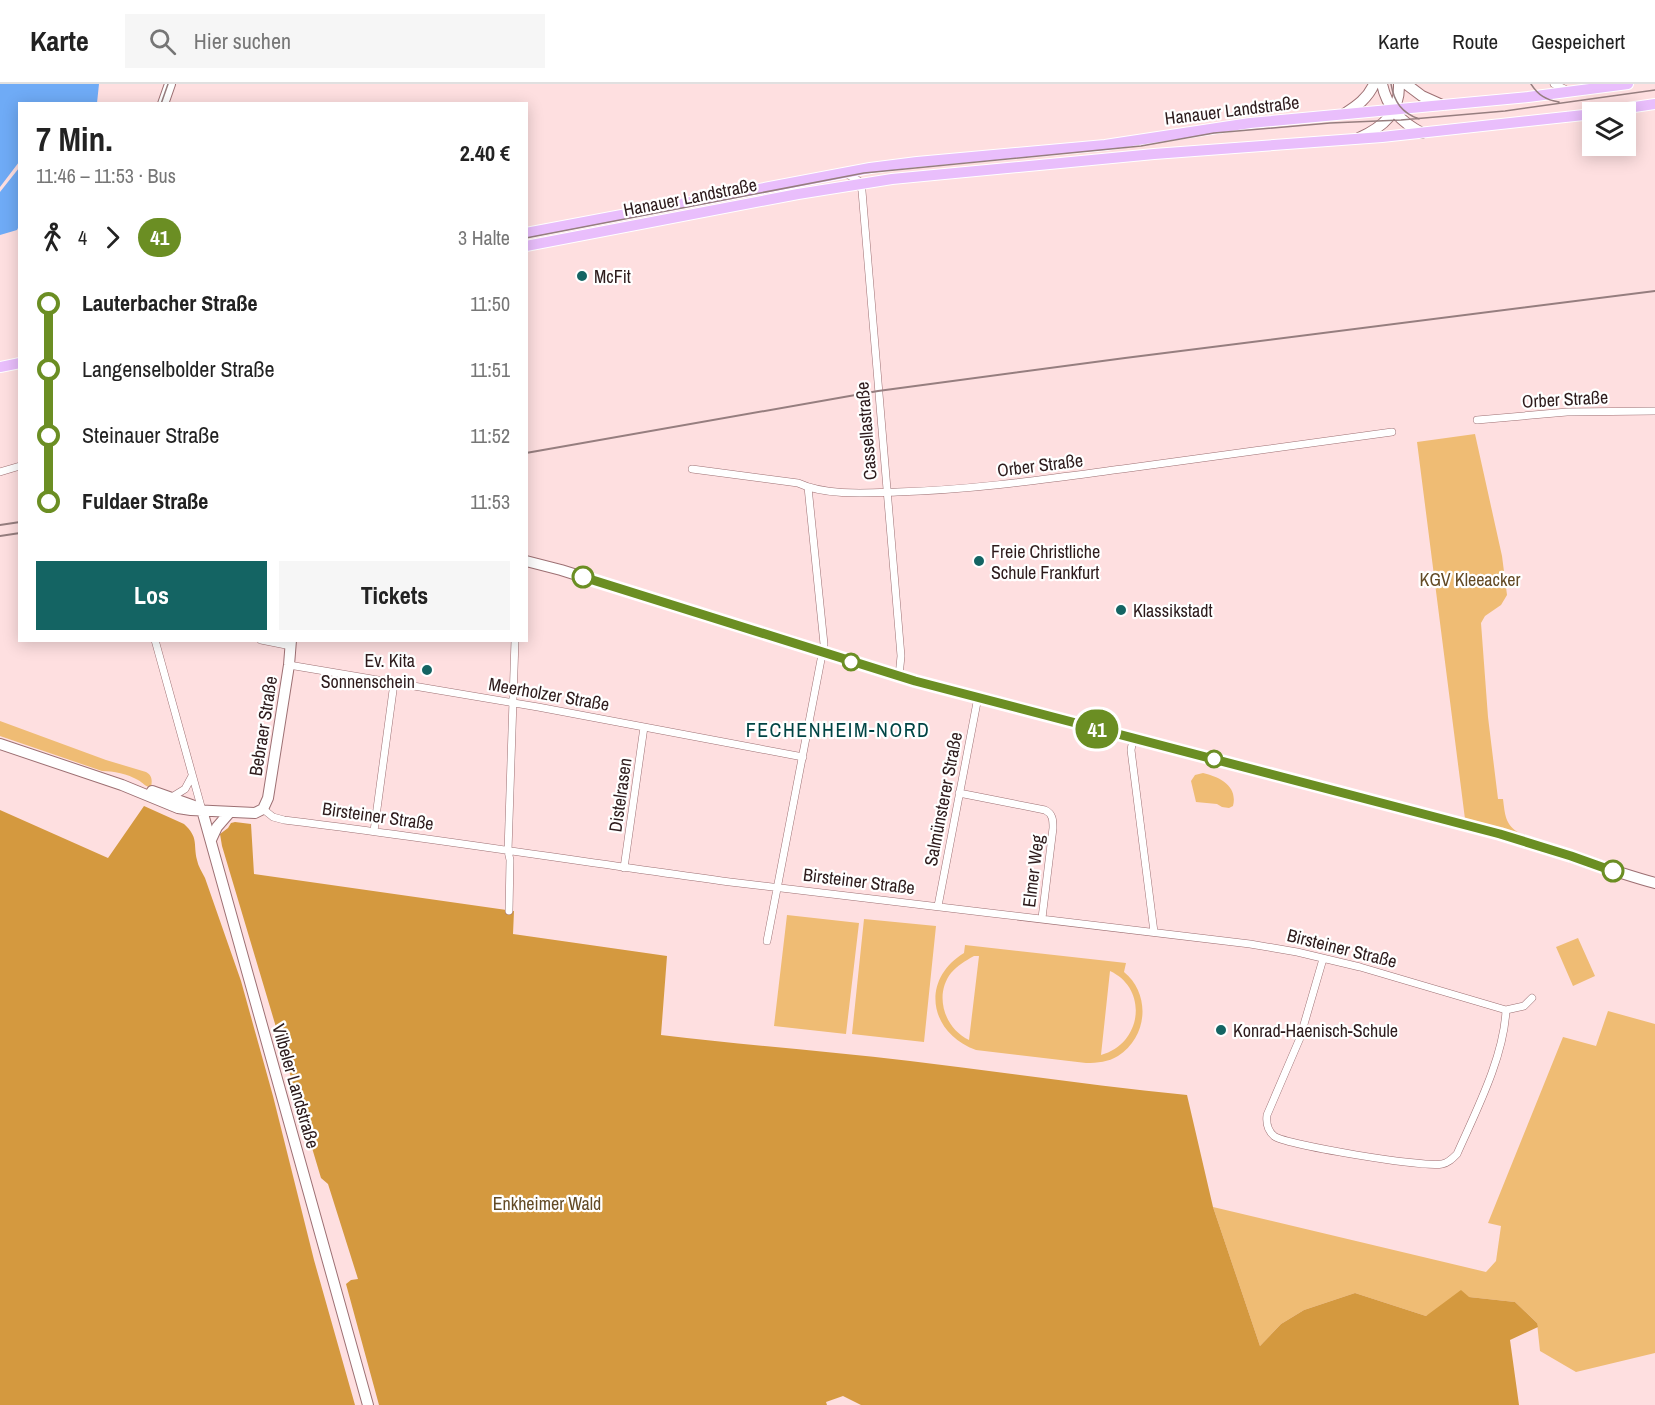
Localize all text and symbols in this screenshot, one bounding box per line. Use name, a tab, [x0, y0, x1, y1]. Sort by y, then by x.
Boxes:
search box	[125, 14, 545, 68]
text: Karte	[30, 22, 89, 60]
icon: search	[146, 25, 179, 58]
text: Hier suchen	[194, 26, 291, 56]
text: Karte	[1378, 27, 1419, 56]
text: Route	[1452, 27, 1498, 56]
text: Gespeichert	[1531, 27, 1625, 56]
street label: Hanauer Landstraße	[1163, 89, 1301, 131]
map controls	[1582, 102, 1636, 156]
button: layers	[1582, 102, 1636, 156]
text: 7 Min.	[36, 117, 113, 161]
text: 2.40 €	[460, 138, 510, 168]
text: 11:46 – 11:53 · Bus	[36, 162, 176, 189]
street label: Hanauer Landstraße	[621, 172, 759, 222]
icon: walk	[36, 221, 69, 254]
icon: forward	[96, 221, 129, 254]
text: 41	[150, 223, 169, 252]
text: 4	[78, 224, 87, 251]
text: 3 Halte	[458, 224, 510, 251]
place label: McFit	[594, 264, 631, 289]
marker: McFit	[575, 269, 589, 283]
text: Lauterbacher Straße	[82, 288, 257, 318]
text: 11:50	[470, 290, 510, 317]
text: Langenselbolder Straße	[82, 354, 275, 384]
text: 11:51	[470, 356, 510, 383]
street label: Cassellastraße	[849, 381, 883, 481]
street label: Orber Straße	[1521, 384, 1609, 414]
text: Steinauer Straße	[82, 420, 219, 450]
text: 11:52	[470, 422, 510, 449]
street label: Orber Straße	[996, 447, 1084, 483]
text: Fuldaer Straße	[82, 486, 208, 516]
text: 11:53	[470, 488, 510, 515]
place label: Freie Christliche Schule Frankfurt	[991, 539, 1100, 585]
marker: Freie Christliche Schule Frankfurt	[972, 554, 986, 568]
button: Los	[36, 561, 267, 630]
button: Tickets	[279, 561, 510, 630]
unlabelled marker	[572, 566, 594, 588]
park label: KGV Kleeacker	[1420, 567, 1521, 592]
place label: Klassikstadt	[1133, 598, 1213, 623]
marker: Klassikstadt	[1114, 603, 1128, 617]
place label: Ev. Kita Sonnenschein	[321, 648, 415, 694]
unlabelled marker	[842, 653, 860, 671]
marker: Ev. Kita Sonnenschein	[420, 663, 434, 677]
street label: Meerholzer Straße	[487, 671, 611, 717]
street label: Bebraer Straße	[243, 674, 283, 778]
line badge: 41	[1070, 710, 1124, 748]
text: 41	[1087, 715, 1107, 744]
district label: FECHENHEIM-NORD	[746, 716, 930, 743]
street label: Salmünsterer Straße	[918, 730, 968, 868]
unlabelled marker	[1205, 750, 1223, 768]
street label: Distelrasen	[602, 756, 638, 834]
street label: Birsteiner Straße	[321, 796, 435, 836]
street label: Elmer Weg	[1016, 833, 1050, 909]
unlabelled marker	[1602, 860, 1624, 882]
street label: Birsteiner Straße	[802, 862, 916, 900]
street label: Birsteiner Straße	[1284, 922, 1400, 974]
place label: Konrad-Haenisch-Schule	[1233, 1018, 1398, 1043]
street label: Vilbeler Landstraße	[266, 1021, 326, 1151]
marker: Konrad-Haenisch-Schule	[1214, 1023, 1228, 1037]
park label: Enkheimer Wald	[493, 1191, 601, 1216]

